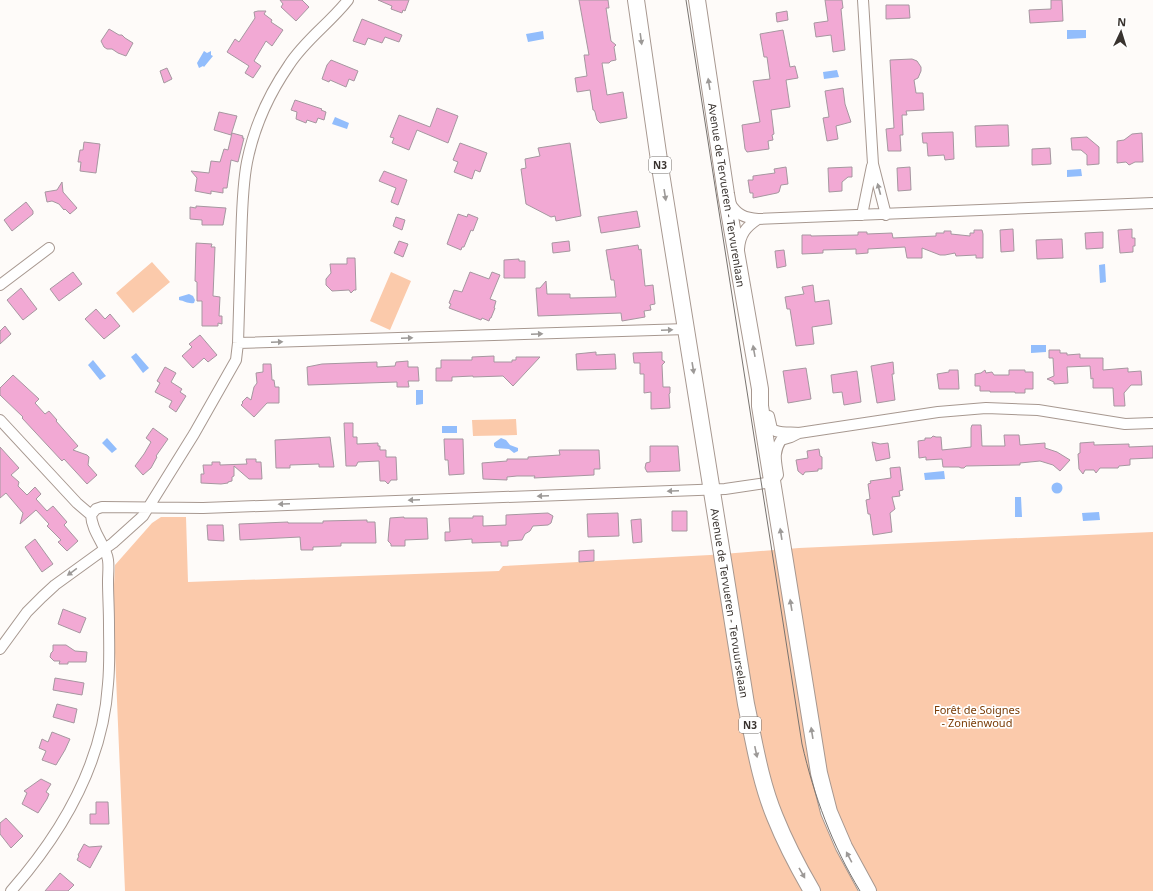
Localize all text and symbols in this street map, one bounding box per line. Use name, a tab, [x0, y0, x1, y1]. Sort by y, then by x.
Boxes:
north arrow	[1101, 12, 1141, 52]
text: N	[1117, 14, 1127, 29]
one-way arrow	[638, 33, 644, 45]
one-way arrow	[706, 78, 712, 90]
street label: Avenue de Tervueren - Tervurenlaan	[705, 102, 749, 288]
road number: N3	[649, 157, 671, 173]
one-way arrow	[876, 183, 882, 196]
one-way arrow	[662, 189, 668, 201]
one-way arrow	[661, 327, 674, 333]
one-way arrow	[531, 331, 543, 338]
one-way arrow	[401, 335, 414, 341]
one-way arrow	[271, 339, 284, 345]
one-way arrow	[750, 345, 756, 357]
one-way arrow	[690, 362, 696, 374]
one-way arrow	[667, 488, 679, 495]
one-way arrow	[536, 493, 549, 499]
one-way arrow	[408, 496, 420, 503]
one-way arrow	[278, 501, 290, 508]
street label: Avenue de Tervueren - Tervuurselaan	[708, 507, 752, 699]
one-way arrow	[778, 528, 784, 540]
one-way arrow	[67, 568, 78, 577]
one-way arrow	[788, 599, 794, 611]
park label: Forêt de Soignes - Zoniënwoud	[934, 702, 1020, 730]
road number: N3	[739, 717, 761, 733]
one-way arrow	[808, 727, 814, 739]
one-way arrow	[753, 746, 759, 758]
one-way arrow	[846, 851, 852, 863]
one-way arrow	[799, 867, 805, 879]

